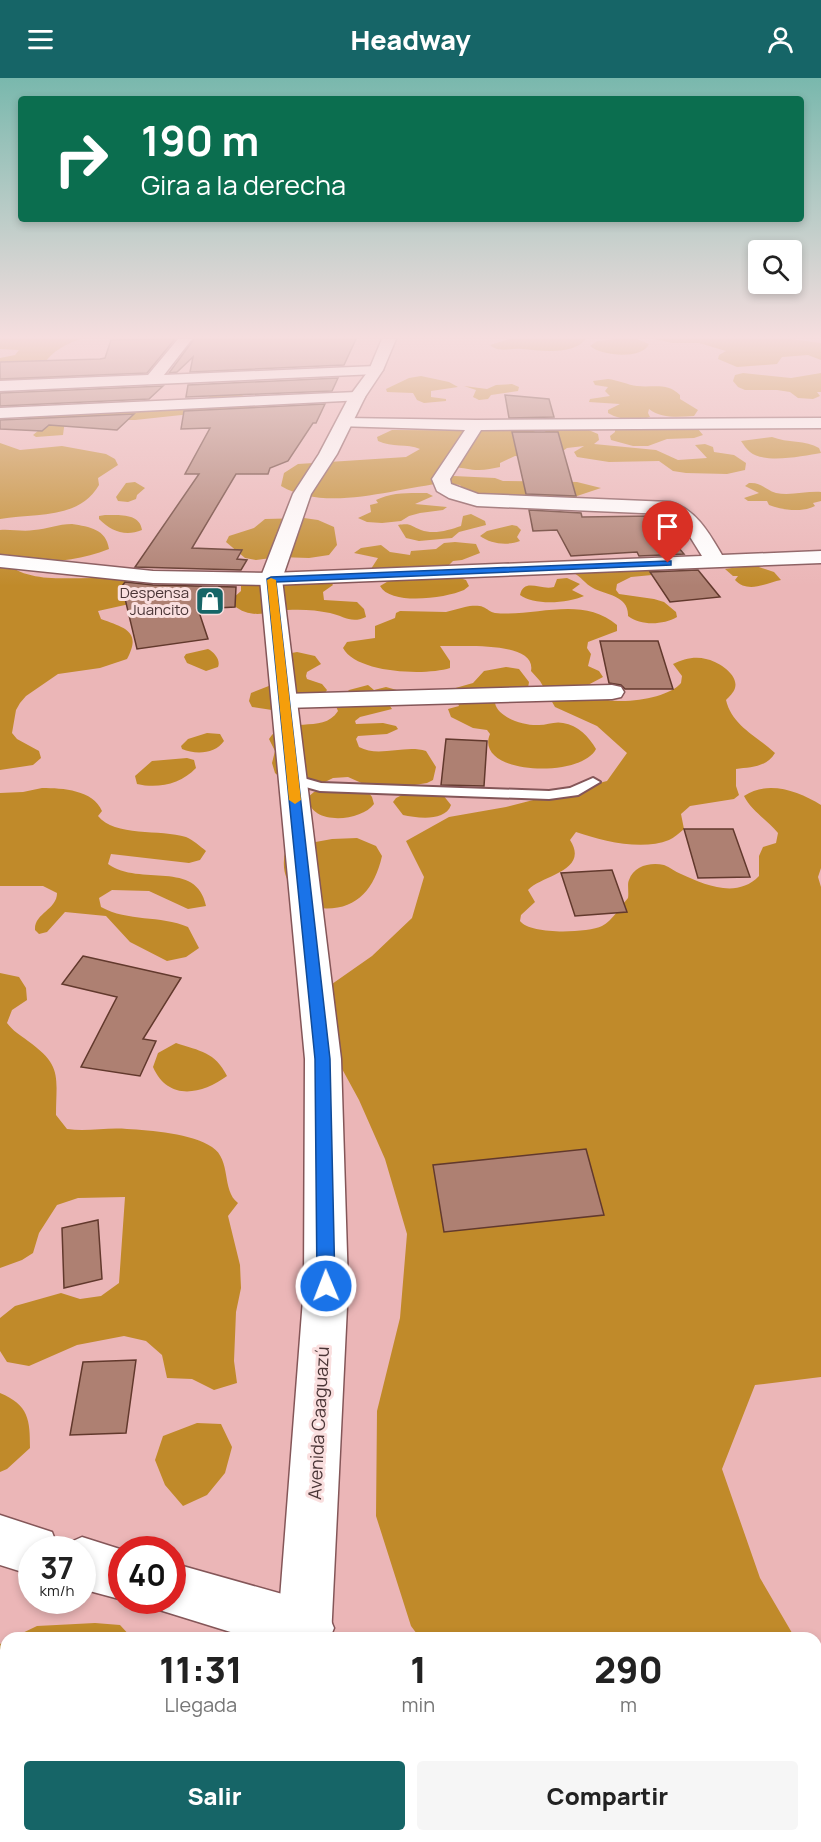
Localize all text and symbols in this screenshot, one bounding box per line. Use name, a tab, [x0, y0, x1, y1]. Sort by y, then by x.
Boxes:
text: Headway	[350, 21, 471, 58]
icon: menu	[24, 23, 57, 56]
icon: person	[764, 23, 797, 56]
text: 190 m	[141, 111, 259, 169]
icon: right	[42, 120, 120, 198]
text: Gira a la derecha	[141, 166, 346, 203]
map controls	[748, 240, 802, 294]
button: search	[748, 240, 802, 294]
pin	[642, 501, 693, 563]
icon: arrive	[651, 510, 684, 543]
place label: Despensa Juancito	[120, 582, 189, 620]
shop icon: Despensa Juancito	[194, 585, 226, 617]
position arrow	[294, 1254, 358, 1318]
street label: Avenida Caaguazú	[302, 1346, 334, 1500]
speed limit sign: 40	[108, 1536, 186, 1614]
text: 37	[40, 1547, 74, 1588]
text: km/h	[40, 1580, 74, 1601]
text: 11:31	[159, 1645, 242, 1694]
text: 1	[410, 1645, 427, 1694]
text: 290	[594, 1645, 663, 1694]
text: Llegada	[165, 1691, 237, 1718]
text: min	[402, 1691, 435, 1718]
text: m	[620, 1691, 637, 1718]
button: Salir	[24, 1761, 405, 1830]
button: Compartir	[417, 1761, 798, 1830]

